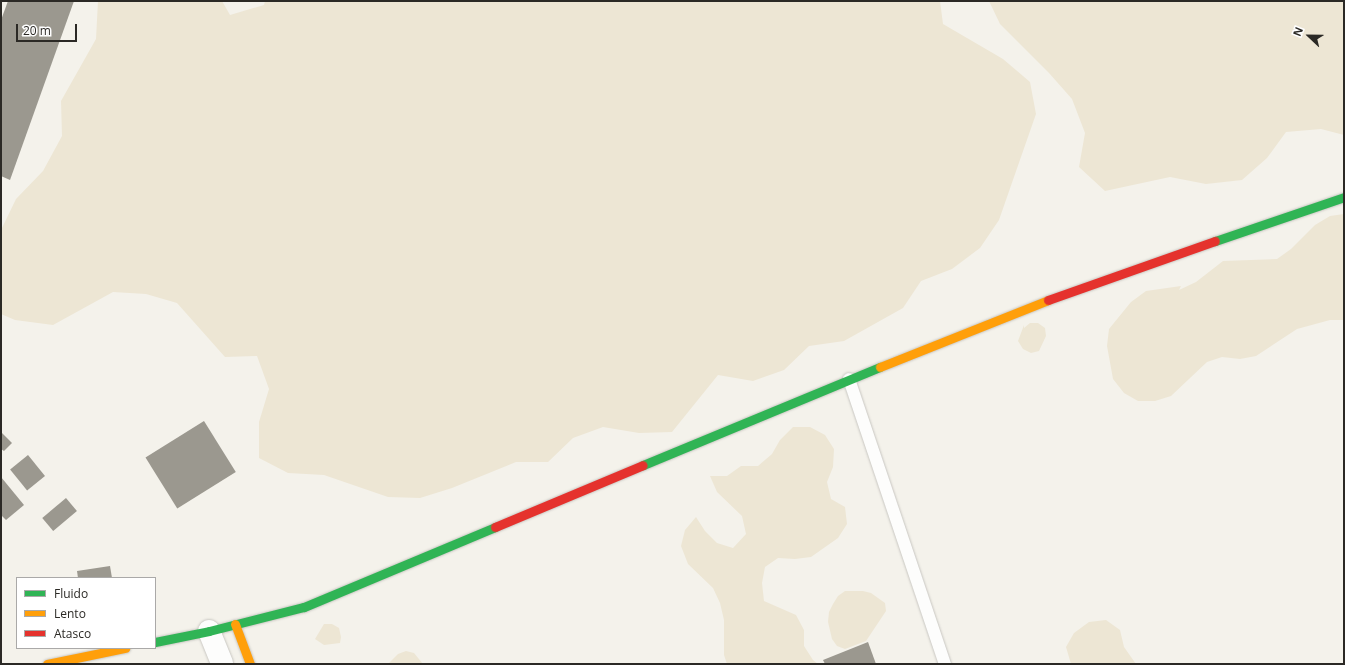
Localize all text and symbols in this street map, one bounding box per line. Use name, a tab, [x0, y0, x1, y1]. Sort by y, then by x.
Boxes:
scale bar	[18, 16, 79, 42]
north arrow	[1289, 16, 1329, 56]
text: 20 m	[23, 22, 51, 39]
text: N	[1289, 24, 1306, 38]
legend	[16, 577, 156, 649]
text: Fluido	[54, 585, 88, 602]
text: Lento	[54, 605, 86, 622]
text: Atasco	[54, 625, 91, 642]

